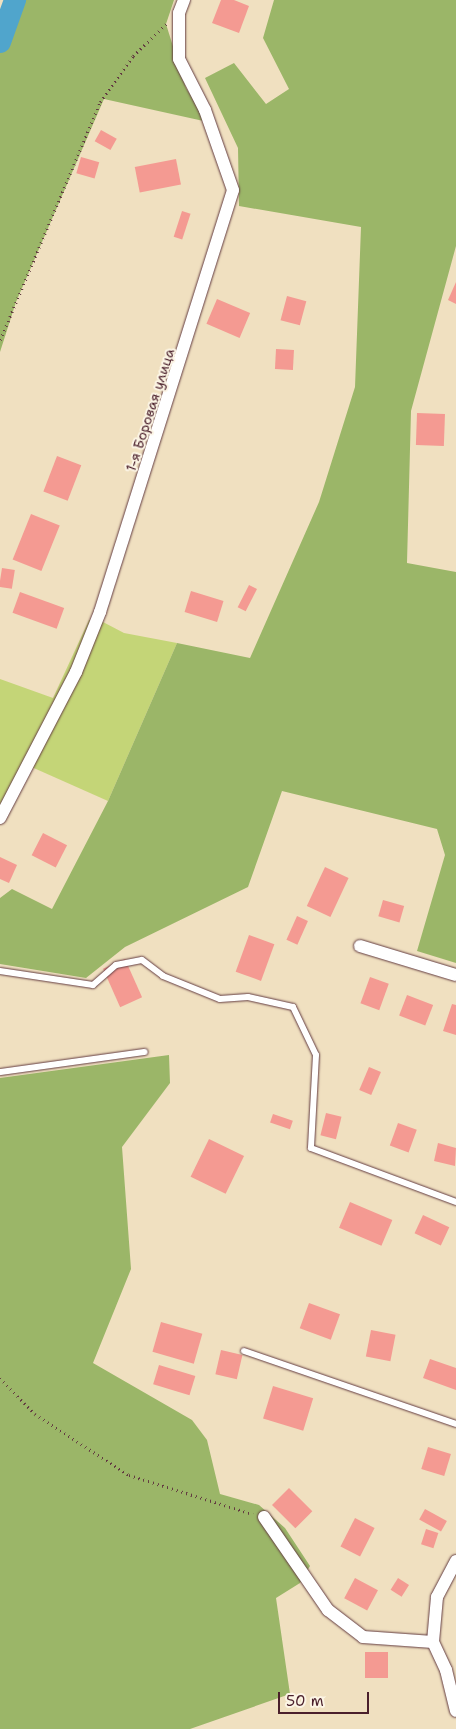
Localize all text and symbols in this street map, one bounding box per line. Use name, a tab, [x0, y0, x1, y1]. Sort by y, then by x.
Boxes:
street label: 1-я Боровая улица	[122, 346, 178, 474]
scale bar	[281, 1682, 372, 1714]
text: 50 m	[286, 1691, 324, 1711]

